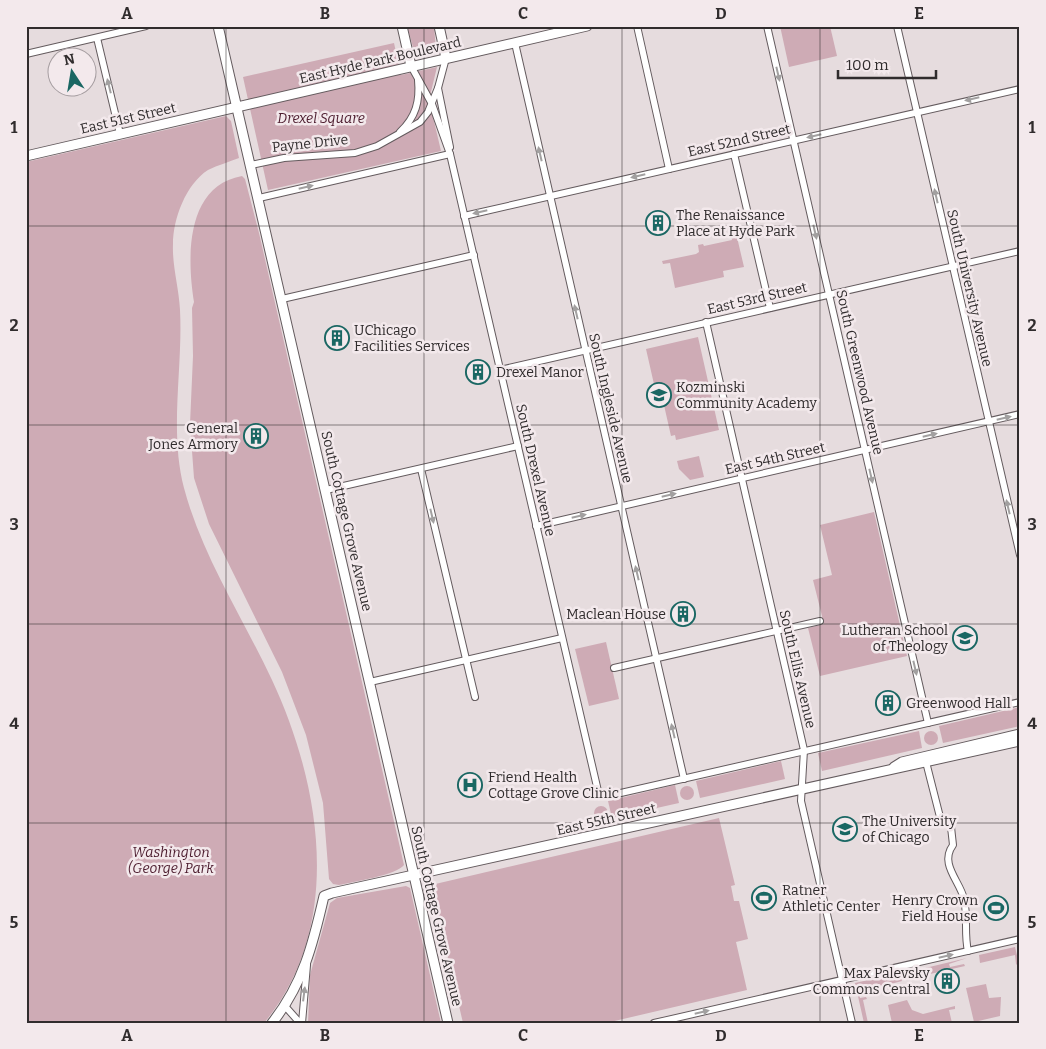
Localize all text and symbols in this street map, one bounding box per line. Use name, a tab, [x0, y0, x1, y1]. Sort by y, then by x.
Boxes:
text: A	[121, 4, 133, 23]
text: B	[320, 4, 330, 23]
text: C	[518, 4, 528, 23]
text: D	[715, 4, 727, 23]
text: E	[914, 4, 924, 23]
street label: East Hyde Park Boulevard	[298, 34, 463, 87]
north arrow	[48, 48, 98, 98]
scale bar	[838, 48, 936, 80]
text: N	[62, 50, 77, 69]
text: 100 m	[846, 56, 889, 74]
one-way arrow	[774, 66, 782, 81]
one-way arrow	[105, 79, 113, 94]
one-way arrow	[964, 96, 980, 104]
street label: East 51st Street	[79, 99, 178, 138]
park label: Drexel Square	[277, 110, 365, 127]
text: 1	[11, 118, 18, 137]
text: 1	[1029, 118, 1036, 137]
street label: East 52nd Street	[686, 120, 792, 161]
street label: Payne Drive	[271, 131, 349, 156]
one-way arrow	[806, 132, 821, 140]
one-way arrow	[536, 146, 544, 161]
one-way arrow	[630, 172, 646, 180]
one-way arrow	[299, 183, 314, 191]
one-way arrow	[932, 188, 940, 203]
place label: The Renaissance Place at Hyde Park	[676, 207, 795, 240]
one-way arrow	[472, 208, 487, 216]
street label: South University Avenue	[943, 208, 996, 368]
building icon: The Renaissance Place at Hyde Park	[645, 210, 671, 236]
one-way arrow	[811, 225, 819, 240]
street label: East 53rd Street	[706, 279, 809, 318]
street label: South Greenwood Avenue	[832, 288, 887, 456]
one-way arrow	[572, 305, 580, 320]
text: 2	[9, 316, 19, 335]
text: 2	[1027, 316, 1037, 335]
place label: UChicago Facilities Services	[354, 322, 470, 355]
building icon: UChicago Facilities Services	[324, 325, 350, 351]
street label: South Ingleside Avenue	[585, 331, 636, 485]
building icon: Drexel Manor	[465, 359, 491, 385]
place label: Drexel Manor	[496, 364, 584, 381]
place label: Kozminski Community Academy	[676, 379, 817, 412]
school or university icon: Kozminski Community Academy	[646, 382, 672, 408]
street label: South Drexel Avenue	[512, 402, 559, 538]
one-way arrow	[996, 414, 1011, 422]
place label: General Jones Armory	[148, 420, 239, 453]
building icon: General Jones Armory	[243, 423, 269, 449]
street label: South Cottage Grove Avenue	[317, 429, 376, 613]
one-way arrow	[922, 431, 938, 439]
street label: East 54th Street	[723, 439, 827, 478]
one-way arrow	[867, 468, 875, 483]
one-way arrow	[661, 491, 676, 499]
one-way arrow	[1004, 500, 1012, 515]
one-way arrow	[428, 508, 436, 524]
one-way arrow	[571, 512, 586, 520]
text: 3	[9, 515, 19, 534]
text: 3	[1027, 515, 1037, 534]
one-way arrow	[633, 565, 641, 580]
building icon: Maclean House	[670, 601, 696, 627]
place label: Maclean House	[566, 606, 666, 623]
street label: South Ellis Avenue	[776, 608, 819, 730]
place label: Lutheran School of Theology	[841, 622, 949, 655]
school or university icon: Lutheran School of Theology	[952, 625, 978, 651]
one-way arrow	[911, 661, 919, 676]
building icon: Greenwood Hall	[875, 690, 901, 716]
place label: Greenwood Hall	[906, 695, 1011, 712]
text: 4	[9, 714, 19, 733]
text: 4	[1027, 714, 1037, 733]
one-way arrow	[669, 724, 677, 739]
place label: Friend Health Cottage Grove Clinic	[488, 769, 619, 802]
hospital icon: Friend Health Cottage Grove Clinic	[457, 772, 483, 798]
street label: East 55th Street	[555, 800, 658, 839]
place label: The University of Chicago	[862, 813, 957, 846]
school or university icon: The University of Chicago	[832, 816, 858, 842]
street label: South Cottage Grove Avenue	[407, 824, 466, 1008]
park label: Washington (George) Park	[128, 844, 214, 877]
place label: Ratner Athletic Center	[782, 882, 880, 915]
sports icon: Ratner Athletic Center	[751, 885, 777, 911]
place label: Henry Crown Field House	[892, 892, 978, 925]
sports icon: Henry Crown Field House	[983, 895, 1009, 921]
text: 5	[10, 913, 19, 932]
text: 5	[1028, 913, 1037, 932]
one-way arrow	[938, 952, 953, 960]
place label: Max Palevsky Commons Central	[813, 965, 931, 998]
building icon: Max Palevsky Commons Central	[934, 968, 960, 994]
one-way arrow	[300, 985, 308, 1001]
one-way arrow	[694, 1008, 709, 1016]
text: A	[121, 1026, 133, 1045]
text: B	[320, 1026, 330, 1045]
text: C	[518, 1026, 528, 1045]
text: D	[715, 1026, 727, 1045]
text: E	[914, 1026, 924, 1045]

